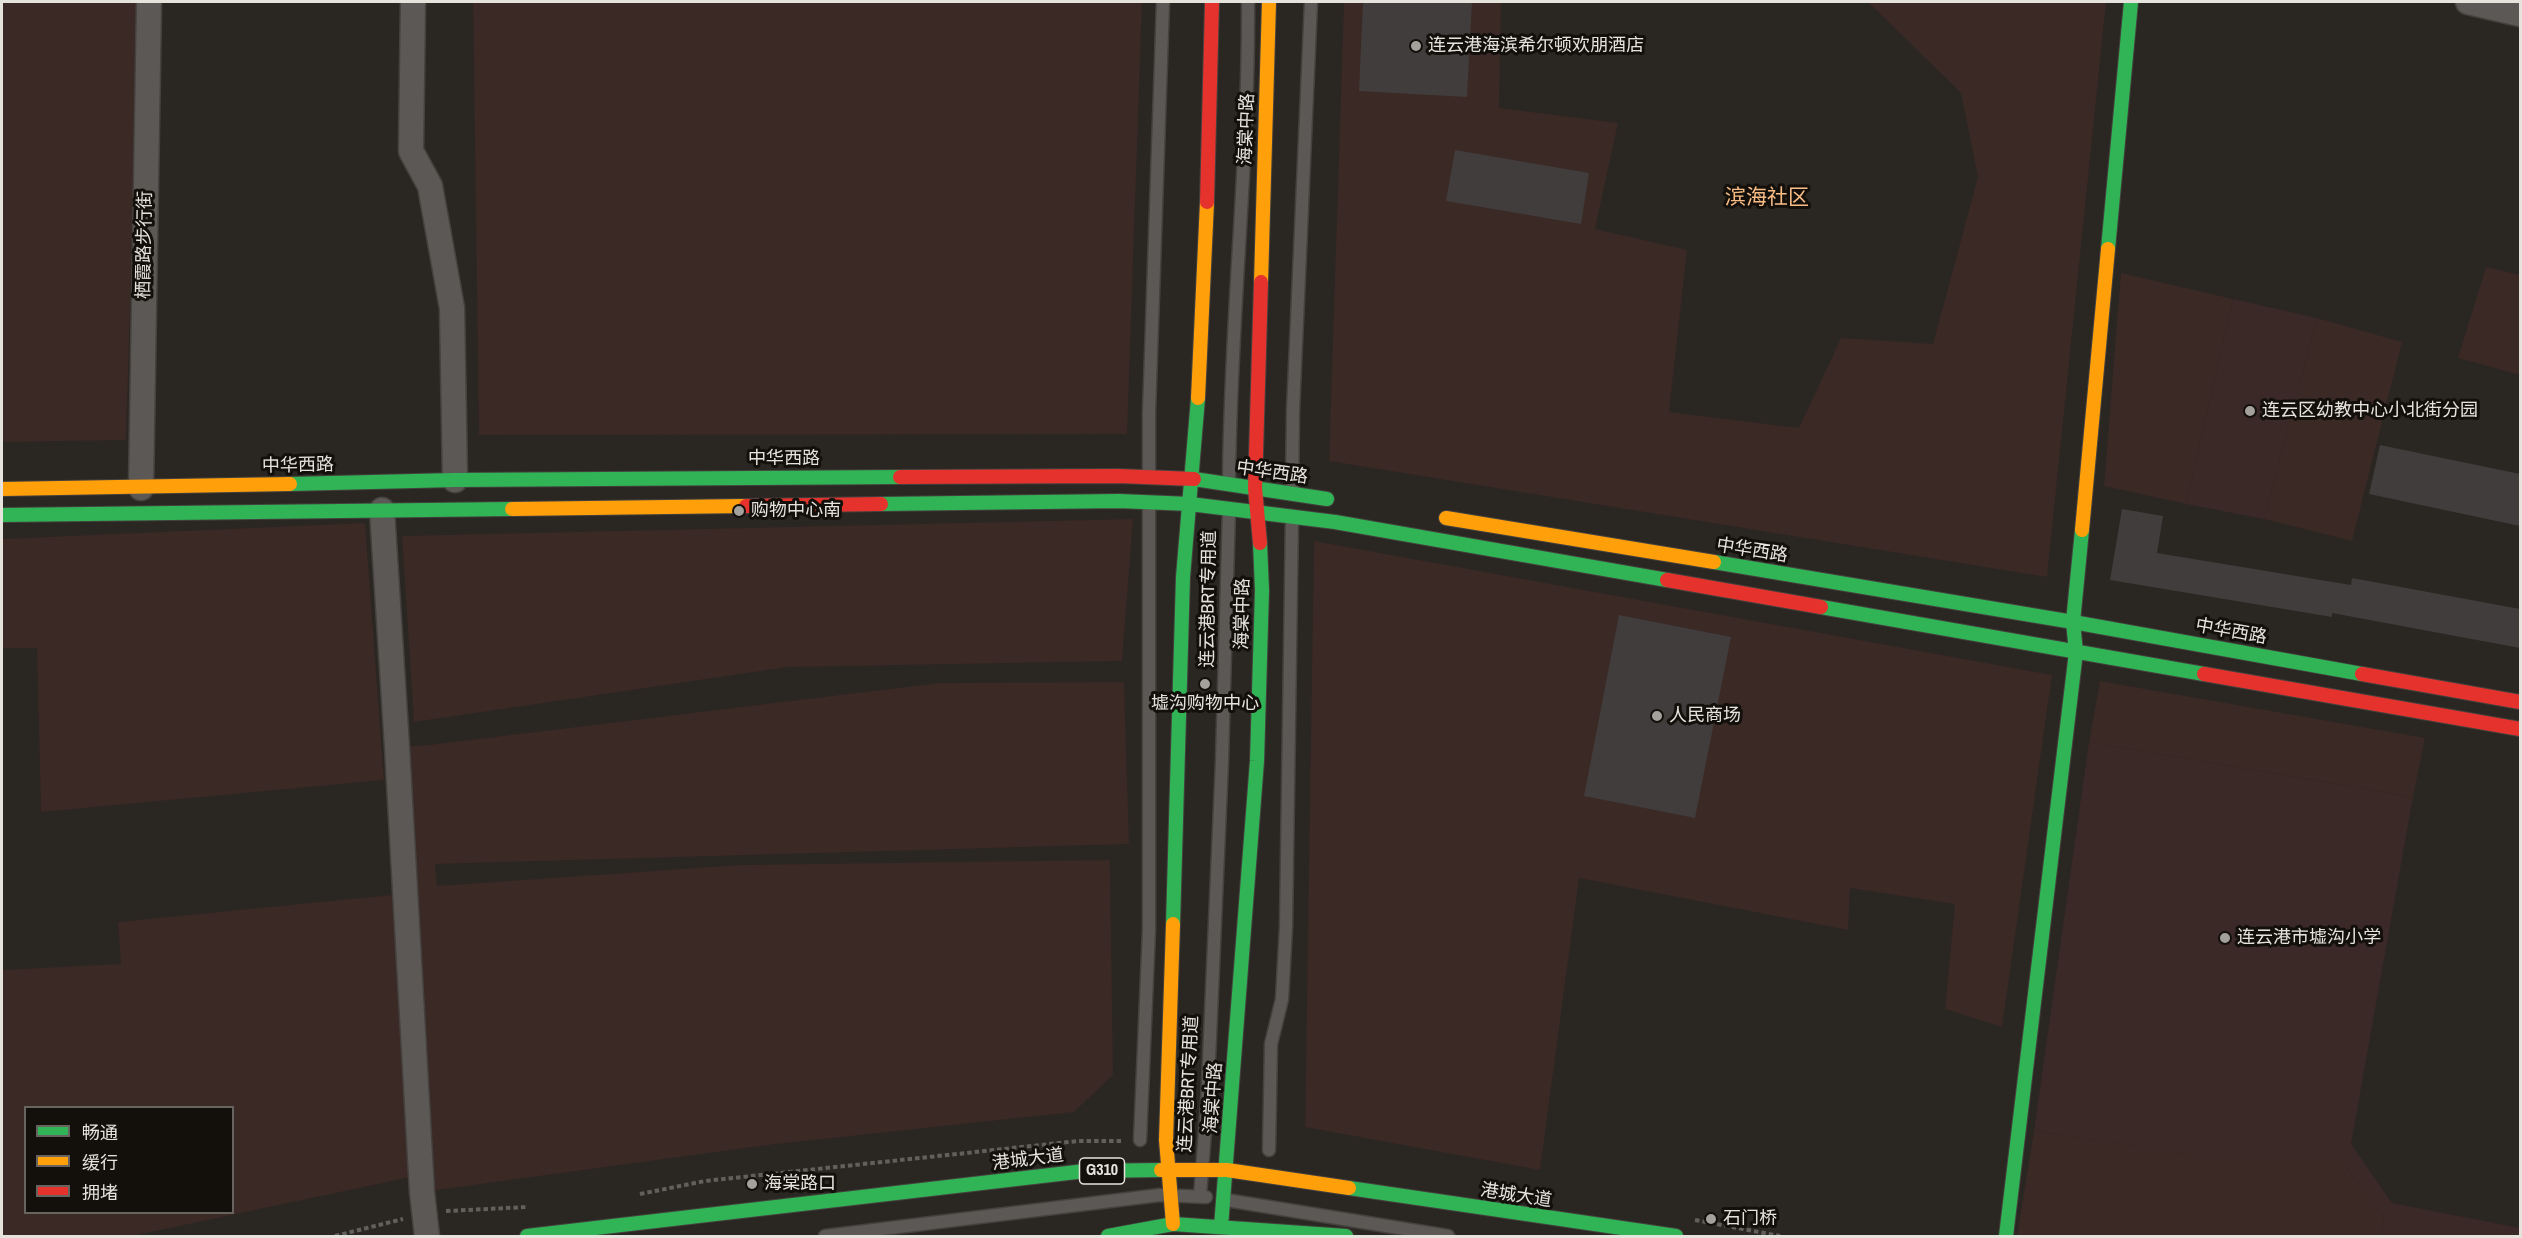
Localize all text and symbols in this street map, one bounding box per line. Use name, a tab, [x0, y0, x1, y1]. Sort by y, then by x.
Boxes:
place label: 连云港海滨希尔顿欢朋酒店	[1428, 35, 1644, 57]
marker: 连云港海滨希尔顿欢朋酒店	[1409, 39, 1423, 53]
street label: 海棠中路	[1235, 93, 1259, 165]
district label: 滨海社区	[1725, 185, 1809, 211]
street label: 栖霞路步行街	[133, 191, 157, 299]
place label: 连云区幼教中心小北街分园	[2262, 400, 2478, 422]
marker: 连云区幼教中心小北街分园	[2243, 404, 2257, 418]
street label: 中华西路	[748, 448, 820, 470]
street label: 中华西路	[262, 455, 334, 477]
street label: 中华西路	[1235, 457, 1309, 489]
place label: 购物中心南	[751, 500, 841, 522]
marker: 购物中心南	[732, 504, 746, 518]
street label: 连云港BRT专用道	[1197, 530, 1221, 668]
street label: 中华西路	[1715, 535, 1789, 567]
street label: 海棠中路	[1232, 578, 1254, 650]
street label: 中华西路	[2194, 615, 2268, 649]
marker: 墟沟购物中心	[1198, 677, 1212, 691]
place label: 墟沟购物中心	[1151, 693, 1259, 715]
place label: 人民商场	[1669, 705, 1741, 727]
marker: 人民商场	[1650, 709, 1664, 723]
place label: 连云港市墟沟小学	[2237, 927, 2381, 949]
marker: 连云港市墟沟小学	[2218, 931, 2232, 945]
street label: 连云港BRT专用道	[1175, 1015, 1203, 1153]
street label: 海棠中路	[1201, 1061, 1227, 1135]
legend	[24, 1106, 234, 1214]
text: 畅通	[82, 1120, 118, 1145]
street label: 港城大道	[991, 1145, 1065, 1175]
text: 缓行	[82, 1150, 118, 1175]
road number: G310	[1080, 1158, 1124, 1184]
place label: 海棠路口	[764, 1173, 836, 1195]
marker: 海棠路口	[745, 1177, 759, 1191]
text: 拥堵	[82, 1180, 118, 1205]
street label: 港城大道	[1479, 1180, 1553, 1212]
place label: 石门桥	[1723, 1208, 1777, 1230]
marker: 石门桥	[1704, 1212, 1718, 1226]

